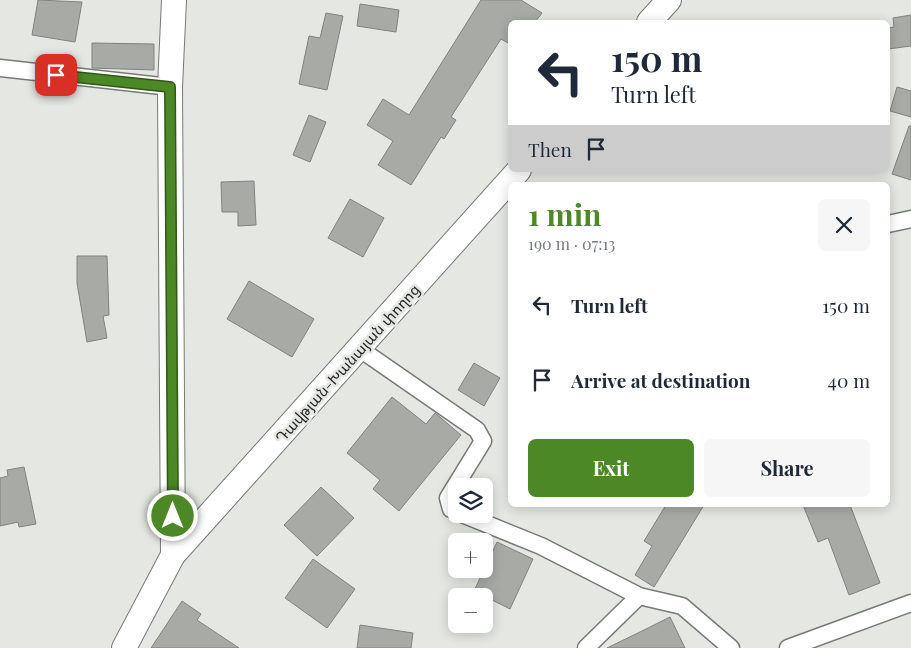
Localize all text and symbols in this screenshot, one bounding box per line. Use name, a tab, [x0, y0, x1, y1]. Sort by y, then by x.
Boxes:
text: 150 m	[611, 34, 702, 81]
icon: left	[528, 40, 593, 105]
pin	[35, 54, 77, 96]
icon: arrive	[42, 61, 70, 89]
text: Turn left	[611, 79, 696, 109]
icon: arrive	[582, 135, 610, 163]
text: Then	[528, 136, 572, 162]
text: 1 min	[528, 194, 602, 234]
button: close	[818, 199, 870, 251]
text: 190 m · 07:13	[528, 233, 615, 254]
street label: Դավթյան-Խանայան փողոց	[270, 279, 424, 447]
icon: left	[528, 291, 556, 319]
text: Turn left	[571, 292, 648, 318]
text: 150 m	[822, 292, 870, 318]
icon: arrive	[528, 366, 556, 394]
text: Arrive at destination	[571, 367, 751, 393]
text: 40 m	[828, 367, 870, 393]
button: Exit	[528, 439, 694, 497]
button: Share	[704, 439, 870, 497]
map controls	[448, 478, 493, 633]
button: layers	[448, 478, 493, 523]
position arrow	[146, 489, 198, 541]
button: +	[448, 533, 493, 578]
button: −	[448, 588, 493, 633]

